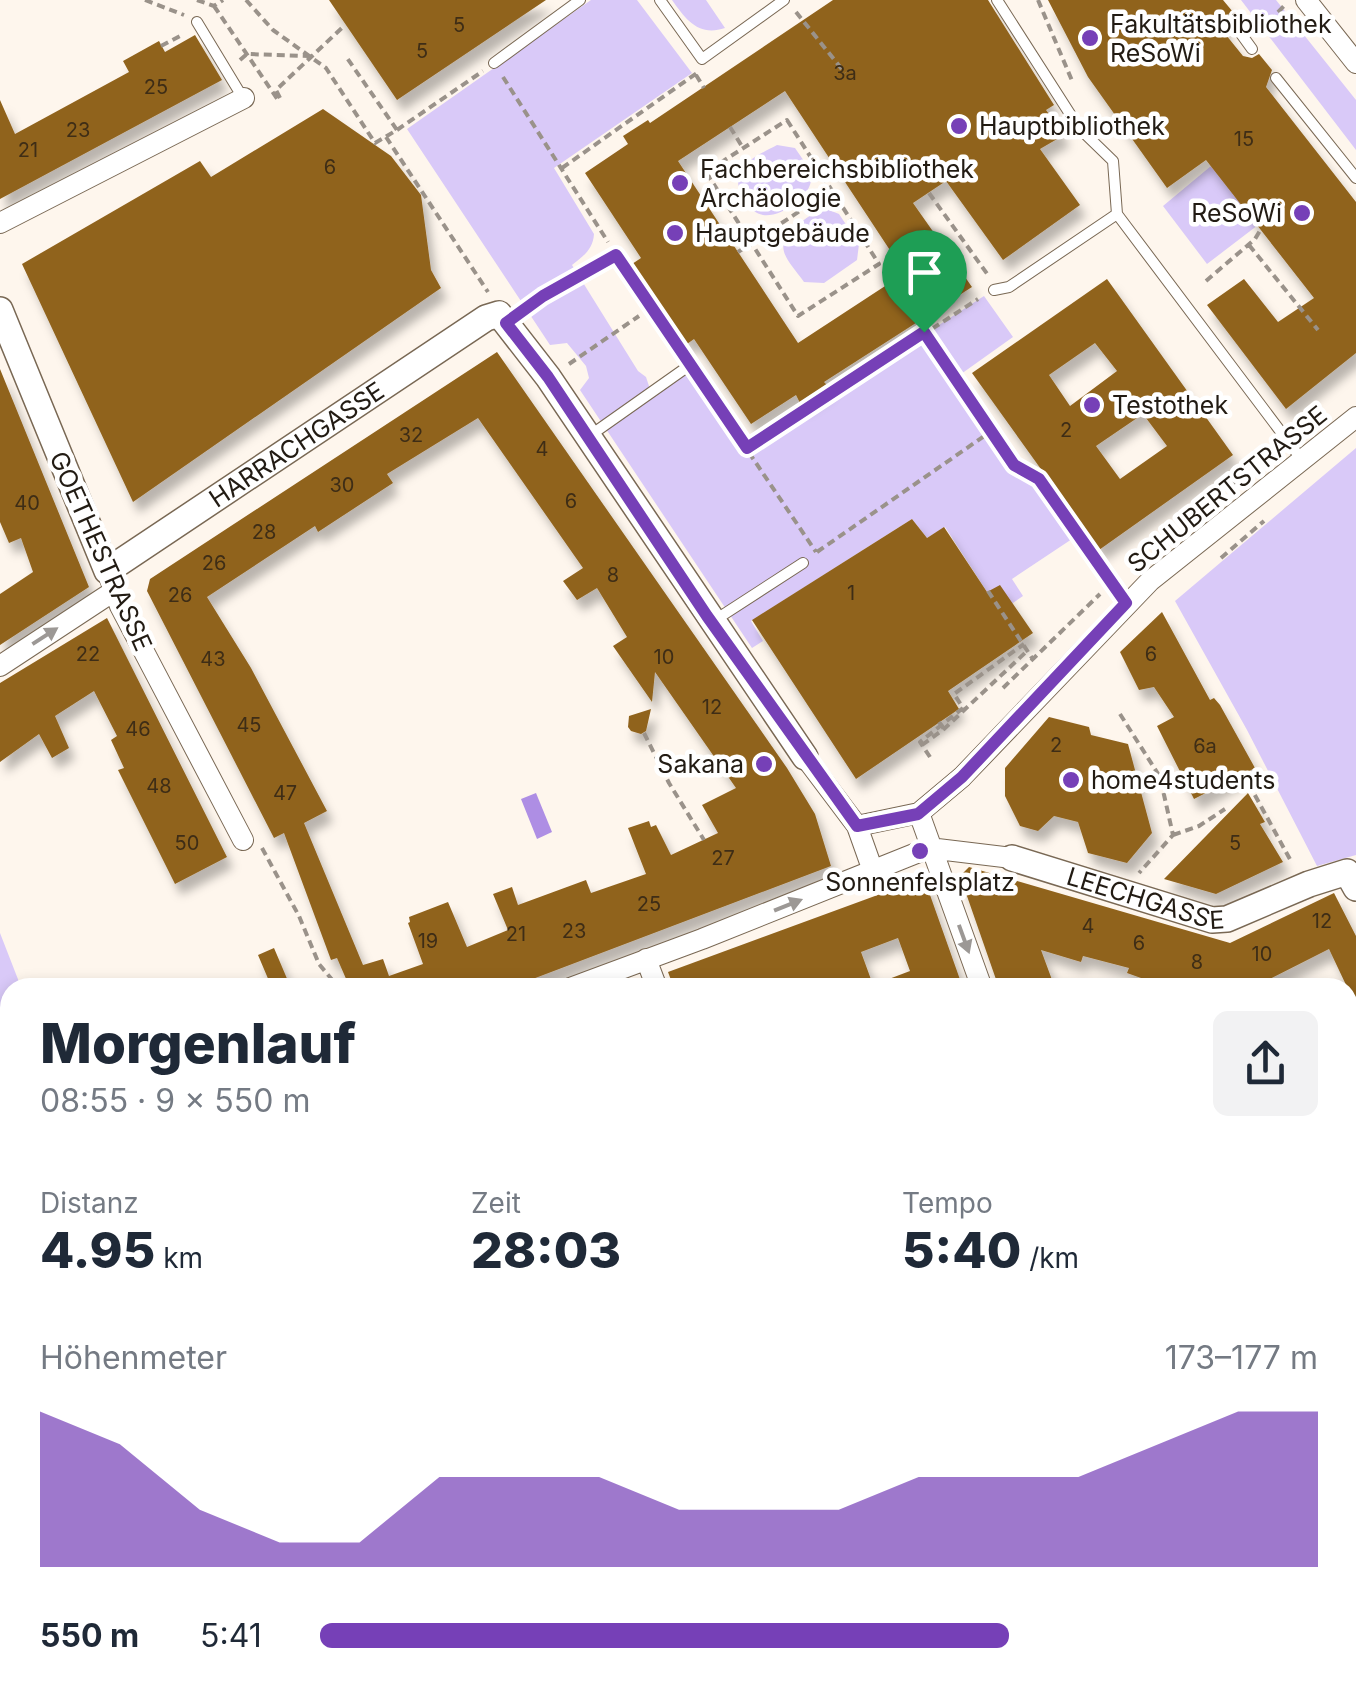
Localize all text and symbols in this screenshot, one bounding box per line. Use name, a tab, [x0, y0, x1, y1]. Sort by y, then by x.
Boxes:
place label: Fakultätsbibliothek ReSoWi	[1110, 9, 1332, 68]
house number: 5	[453, 13, 465, 37]
marker: Fakultätsbibliothek ReSoWi	[1079, 27, 1101, 49]
house number: 5	[416, 39, 428, 63]
house number: 3a	[833, 61, 857, 85]
house number: 25	[144, 75, 168, 99]
place label: Hauptbibliothek	[979, 111, 1165, 141]
marker: Hauptbibliothek	[948, 115, 970, 137]
house number: 23	[66, 118, 90, 142]
house number: 15	[1234, 127, 1254, 151]
house number: 21	[18, 138, 38, 162]
place label: Fachbereichsbibliothek Archäologie	[700, 154, 974, 213]
house number: 6	[324, 155, 336, 179]
marker: Fachbereichsbibliothek Archäologie	[669, 172, 691, 194]
place label: ReSoWi	[1191, 198, 1282, 228]
marker: ReSoWi	[1291, 202, 1313, 224]
place label: Hauptgebäude	[695, 218, 870, 248]
marker: Hauptgebäude	[664, 222, 686, 244]
pin	[882, 230, 967, 333]
icon: arrive	[897, 245, 952, 300]
street label: HARRACHGASSE	[203, 375, 390, 513]
place label: Testothek	[1112, 390, 1228, 420]
marker: Testothek	[1081, 394, 1103, 416]
street label: SCHUBERTSTRASSE	[1121, 399, 1333, 579]
house number: 2	[1060, 418, 1072, 442]
house number: 32	[399, 423, 423, 447]
house number: 4	[536, 437, 548, 461]
street label: GOETHESTRASSE	[44, 447, 158, 655]
house number: 30	[330, 473, 354, 497]
house number: 6	[565, 489, 577, 513]
house number: 40	[14, 491, 40, 515]
house number: 28	[252, 520, 276, 544]
house number: 26	[202, 551, 226, 575]
house number: 8	[607, 563, 619, 587]
house number: 1	[847, 581, 855, 605]
house number: 26	[168, 583, 192, 607]
one-way arrow	[32, 628, 59, 646]
house number: 22	[76, 642, 100, 666]
house number: 6	[1145, 642, 1157, 666]
house number: 10	[654, 645, 674, 669]
house number: 43	[200, 647, 226, 671]
house number: 12	[702, 695, 722, 719]
house number: 45	[236, 713, 262, 737]
house number: 46	[125, 717, 151, 741]
house number: 2	[1050, 733, 1062, 757]
house number: 6a	[1193, 734, 1217, 758]
place label: Sakana	[657, 749, 744, 779]
marker: Sakana	[753, 753, 775, 775]
place label: home4students	[1091, 765, 1275, 795]
marker: home4students	[1060, 769, 1082, 791]
house number: 48	[146, 774, 172, 798]
house number: 47	[273, 781, 297, 805]
house number: 50	[175, 831, 199, 855]
house number: 5	[1229, 831, 1241, 855]
marker: Sonnenfelsplatz	[909, 840, 931, 862]
house number: 27	[711, 846, 735, 870]
street label: LEECHGASSE	[1063, 861, 1225, 935]
place label: Sonnenfelsplatz	[825, 867, 1015, 897]
house number: 25	[637, 892, 661, 916]
one-way arrow	[773, 896, 803, 912]
house number: 12	[1312, 909, 1332, 933]
house number: 4	[1082, 914, 1094, 938]
house number: 23	[562, 919, 586, 943]
house number: 21	[506, 922, 526, 946]
one-way arrow	[957, 925, 973, 955]
house number: 19	[418, 929, 438, 953]
house number: 6	[1133, 931, 1145, 955]
house number: 10	[1252, 942, 1272, 966]
house number: 8	[1191, 950, 1203, 974]
text: Morgenlauf	[40, 1010, 356, 1076]
button: share	[1213, 1011, 1318, 1116]
text: 08:55 · 9 × 550 m	[40, 1081, 310, 1120]
text: Distanz	[40, 1186, 139, 1220]
text: Zeit	[471, 1186, 521, 1220]
text: Tempo	[902, 1186, 993, 1220]
text: 4.95	[40, 1220, 155, 1280]
text: 28:03	[471, 1220, 621, 1280]
text: 5:40	[902, 1220, 1021, 1280]
text: km	[155, 1241, 203, 1275]
text: /km	[1021, 1241, 1079, 1275]
text: Höhenmeter	[40, 1338, 227, 1377]
text: 173–177 m	[1165, 1338, 1318, 1377]
text: 550 m	[40, 1616, 139, 1655]
text: 5:41	[200, 1616, 262, 1655]

